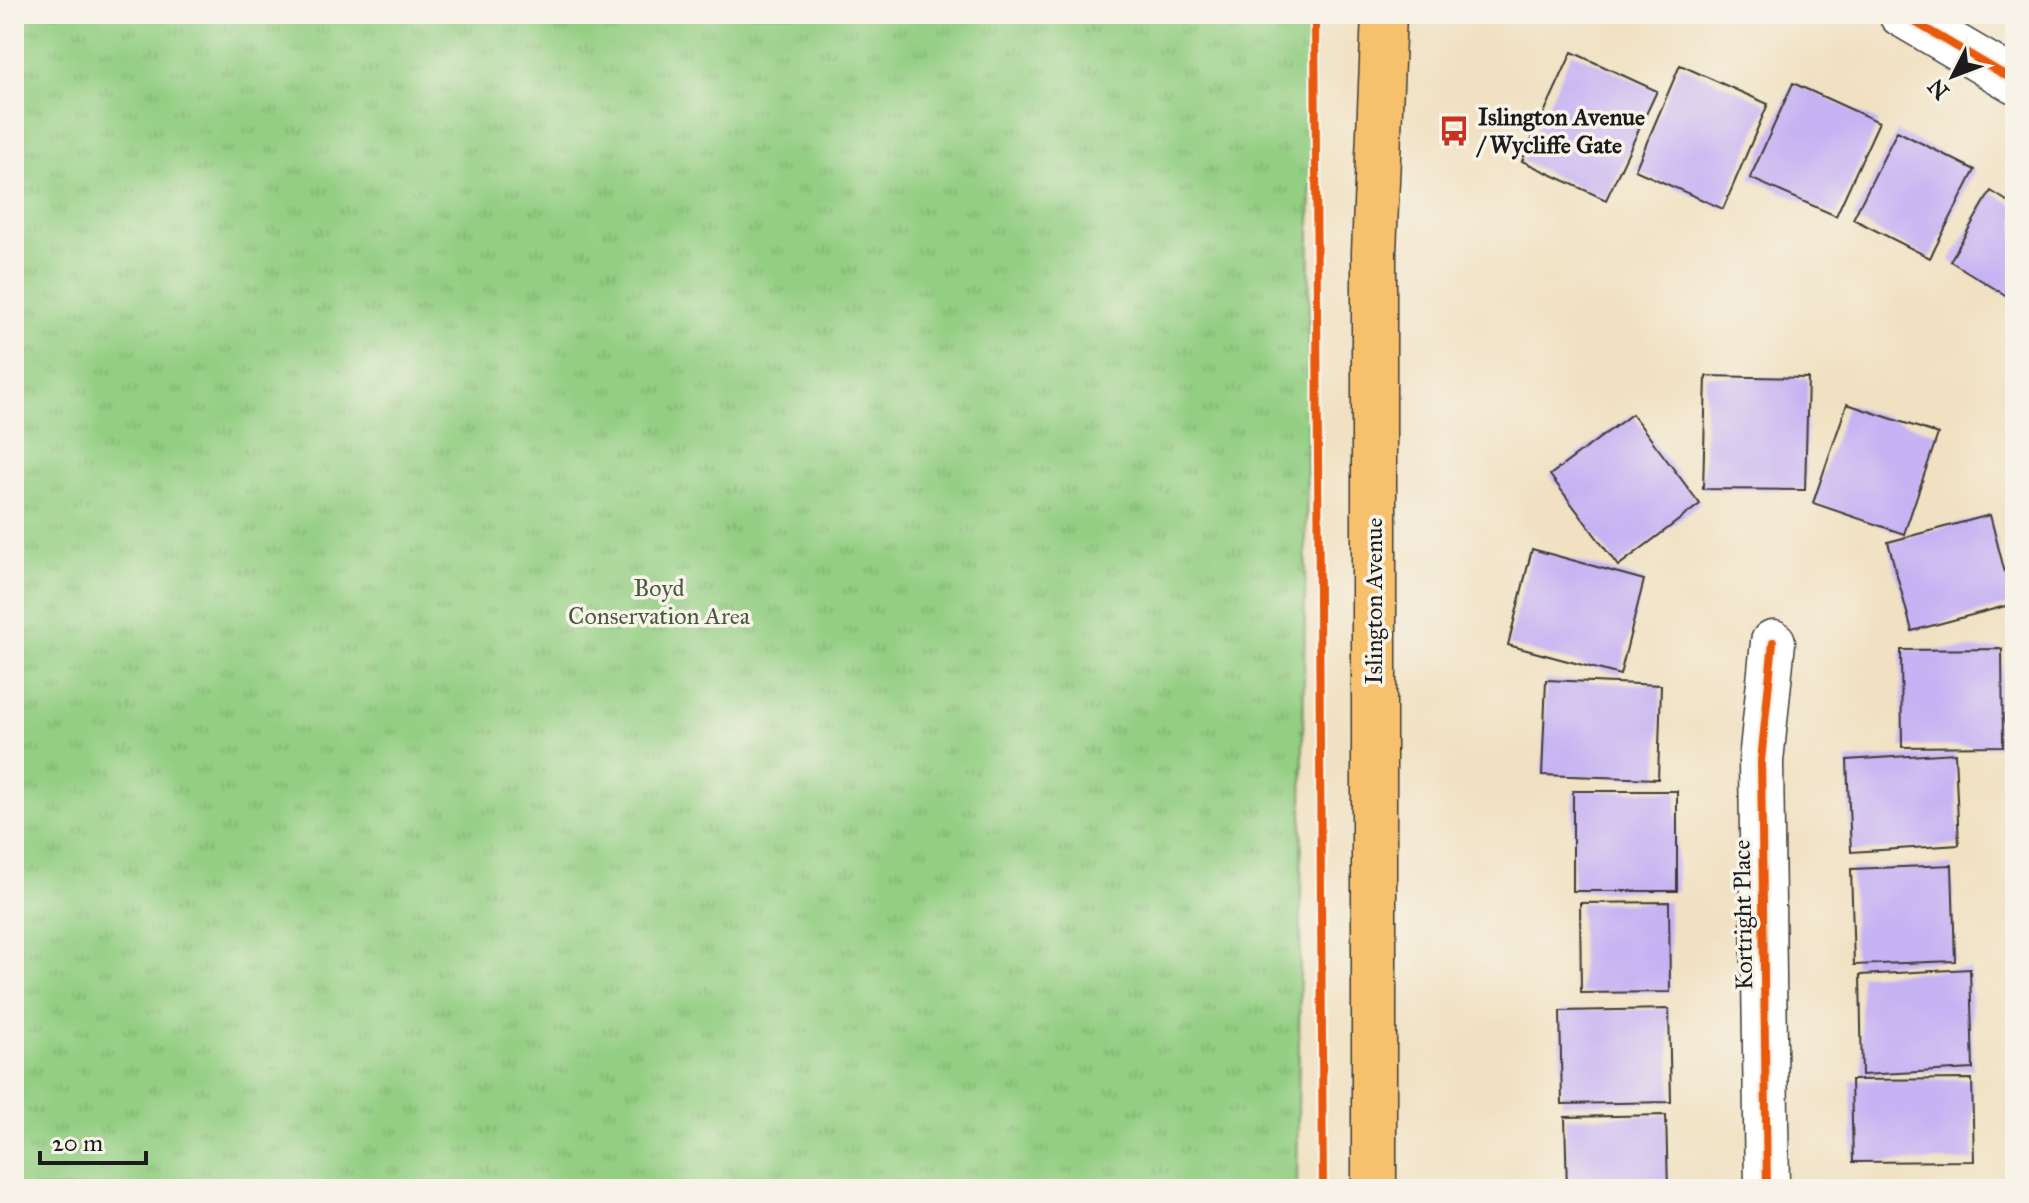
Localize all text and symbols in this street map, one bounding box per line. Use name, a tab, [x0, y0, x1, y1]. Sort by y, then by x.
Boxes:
north arrow	[1913, 36, 1993, 116]
text: N	[1922, 73, 1955, 105]
place label: Islington Avenue / Wycliffe Gate	[1476, 102, 1645, 160]
bus stop icon: Islington Avenue / Wycliffe Gate	[1437, 114, 1471, 148]
street label: Islington Avenue	[1359, 517, 1389, 685]
park label: Boyd Conservation Area	[568, 573, 751, 631]
street label: Kortright Place	[1727, 839, 1759, 991]
scale bar	[40, 1115, 146, 1165]
text: 20 m	[52, 1128, 103, 1158]

